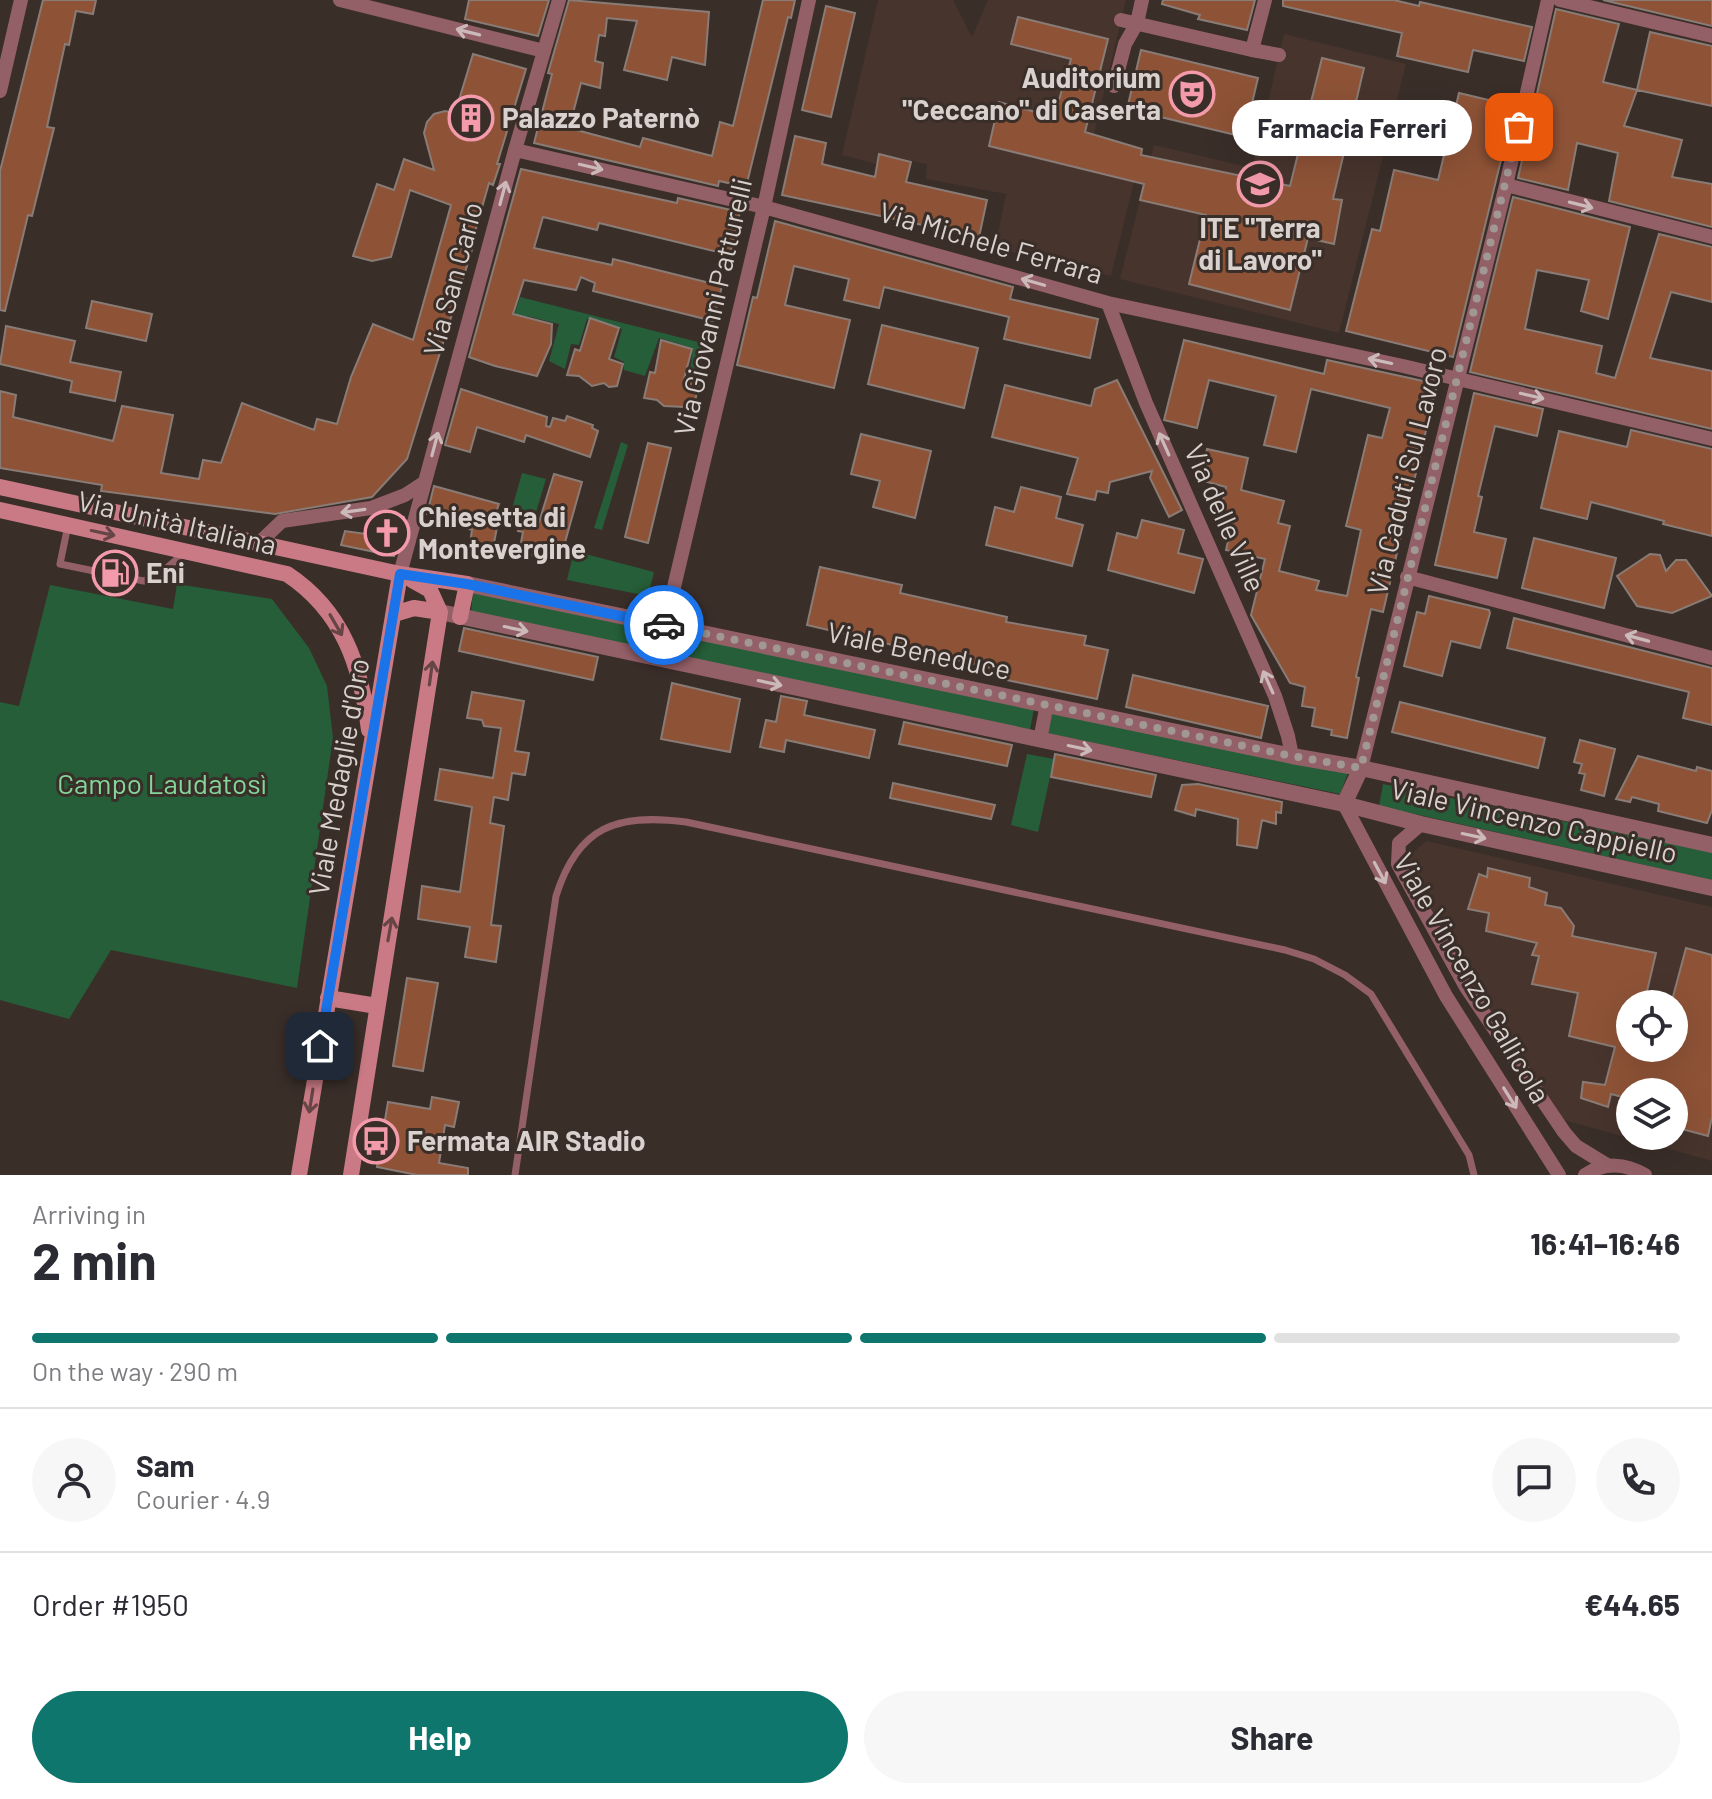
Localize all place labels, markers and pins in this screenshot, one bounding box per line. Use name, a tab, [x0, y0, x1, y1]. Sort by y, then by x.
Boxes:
place label: Auditorium "Ceccano" di Caserta	[902, 60, 1161, 126]
theatre icon: Auditorium "Ceccano" di Caserta	[1168, 70, 1216, 118]
pin	[1485, 93, 1553, 161]
building icon: Palazzo Paternò	[447, 94, 495, 142]
callout: Farmacia Ferreri	[1231, 99, 1471, 155]
place label: Palazzo Paternò	[502, 100, 700, 134]
school or university icon: ITE "Terra di Lavoro"	[1236, 160, 1284, 208]
place label: ITE "Terra di Lavoro"	[1198, 210, 1322, 276]
place label: Chiesetta di Montevergine	[418, 499, 586, 565]
church icon: Chiesetta di Montevergine	[363, 509, 411, 557]
fuel station icon: Eni	[91, 549, 139, 597]
place label: Eni	[146, 555, 185, 589]
pin	[286, 1012, 354, 1080]
bus stop icon: Fermata AIR Stadio	[352, 1117, 400, 1165]
place label: Fermata AIR Stadio	[407, 1123, 646, 1157]

